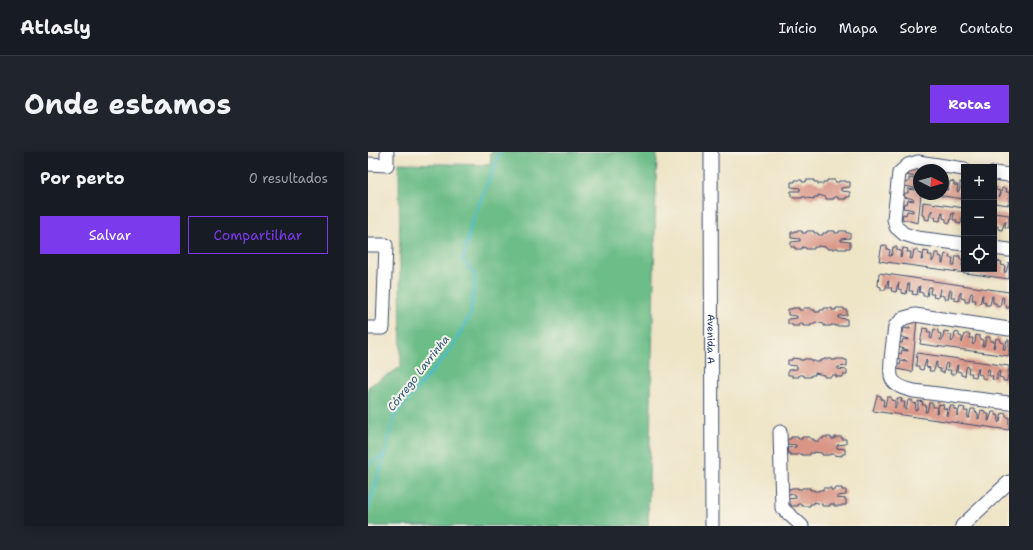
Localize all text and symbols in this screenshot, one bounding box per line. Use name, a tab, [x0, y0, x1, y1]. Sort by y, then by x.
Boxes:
text: Atlasly	[20, 15, 91, 40]
text: Início	[778, 19, 817, 37]
text: Mapa	[839, 19, 878, 37]
text: Sobre	[900, 19, 937, 37]
text: Contato	[959, 19, 1013, 37]
text: Onde estamos	[24, 85, 231, 123]
button: Rotas	[930, 85, 1009, 123]
north arrow	[913, 164, 949, 200]
map controls	[961, 164, 997, 272]
button: +	[961, 164, 997, 200]
text: Por perto	[40, 167, 125, 189]
text: 0 resultados	[249, 170, 328, 187]
button: −	[961, 200, 997, 236]
button: Salvar	[40, 216, 180, 254]
button: Compartilhar	[188, 216, 328, 254]
button: locate	[961, 236, 997, 272]
street label: Avenida A	[704, 314, 718, 364]
water label: Córrego Lavrinha	[384, 332, 453, 414]

